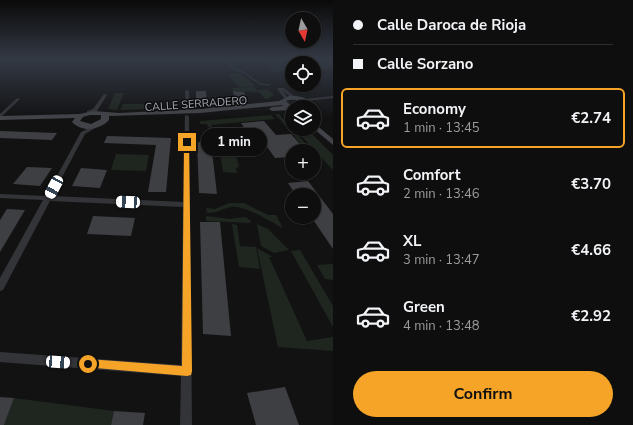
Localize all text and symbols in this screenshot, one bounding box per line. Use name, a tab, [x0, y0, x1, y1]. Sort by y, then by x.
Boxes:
north arrow	[285, 12, 321, 48]
map controls	[285, 12, 321, 224]
text: Calle Daroca de Rioja	[377, 15, 526, 35]
text: Calle Sorzano	[377, 54, 474, 74]
button: locate	[285, 56, 321, 92]
street label: CALLE SERRADERO	[144, 93, 248, 115]
text: Economy	[403, 99, 466, 119]
button: layers	[285, 100, 321, 136]
icon: car	[355, 100, 391, 136]
text: €2.74	[571, 108, 611, 128]
text: 1 min · 13:45	[403, 119, 479, 137]
callout: 1 min	[201, 128, 267, 156]
route end	[178, 133, 196, 151]
text: 1 min	[217, 133, 251, 151]
button: +	[285, 144, 321, 180]
text: Comfort	[403, 165, 460, 185]
icon: car	[355, 166, 391, 202]
car	[43, 174, 65, 200]
text: €3.70	[571, 174, 611, 194]
text: 2 min · 13:46	[403, 185, 479, 203]
button: −	[285, 188, 321, 224]
car	[116, 195, 140, 209]
text: XL	[403, 231, 422, 251]
icon: car	[355, 232, 391, 268]
text: €4.66	[571, 240, 611, 260]
text: 3 min · 13:47	[403, 251, 479, 269]
text: Green	[403, 297, 445, 317]
icon: car	[355, 298, 391, 334]
text: €2.92	[571, 306, 611, 326]
text: 4 min · 13:48	[403, 317, 479, 335]
car	[46, 355, 70, 369]
route start	[79, 355, 97, 373]
button: Confirm	[353, 371, 613, 417]

